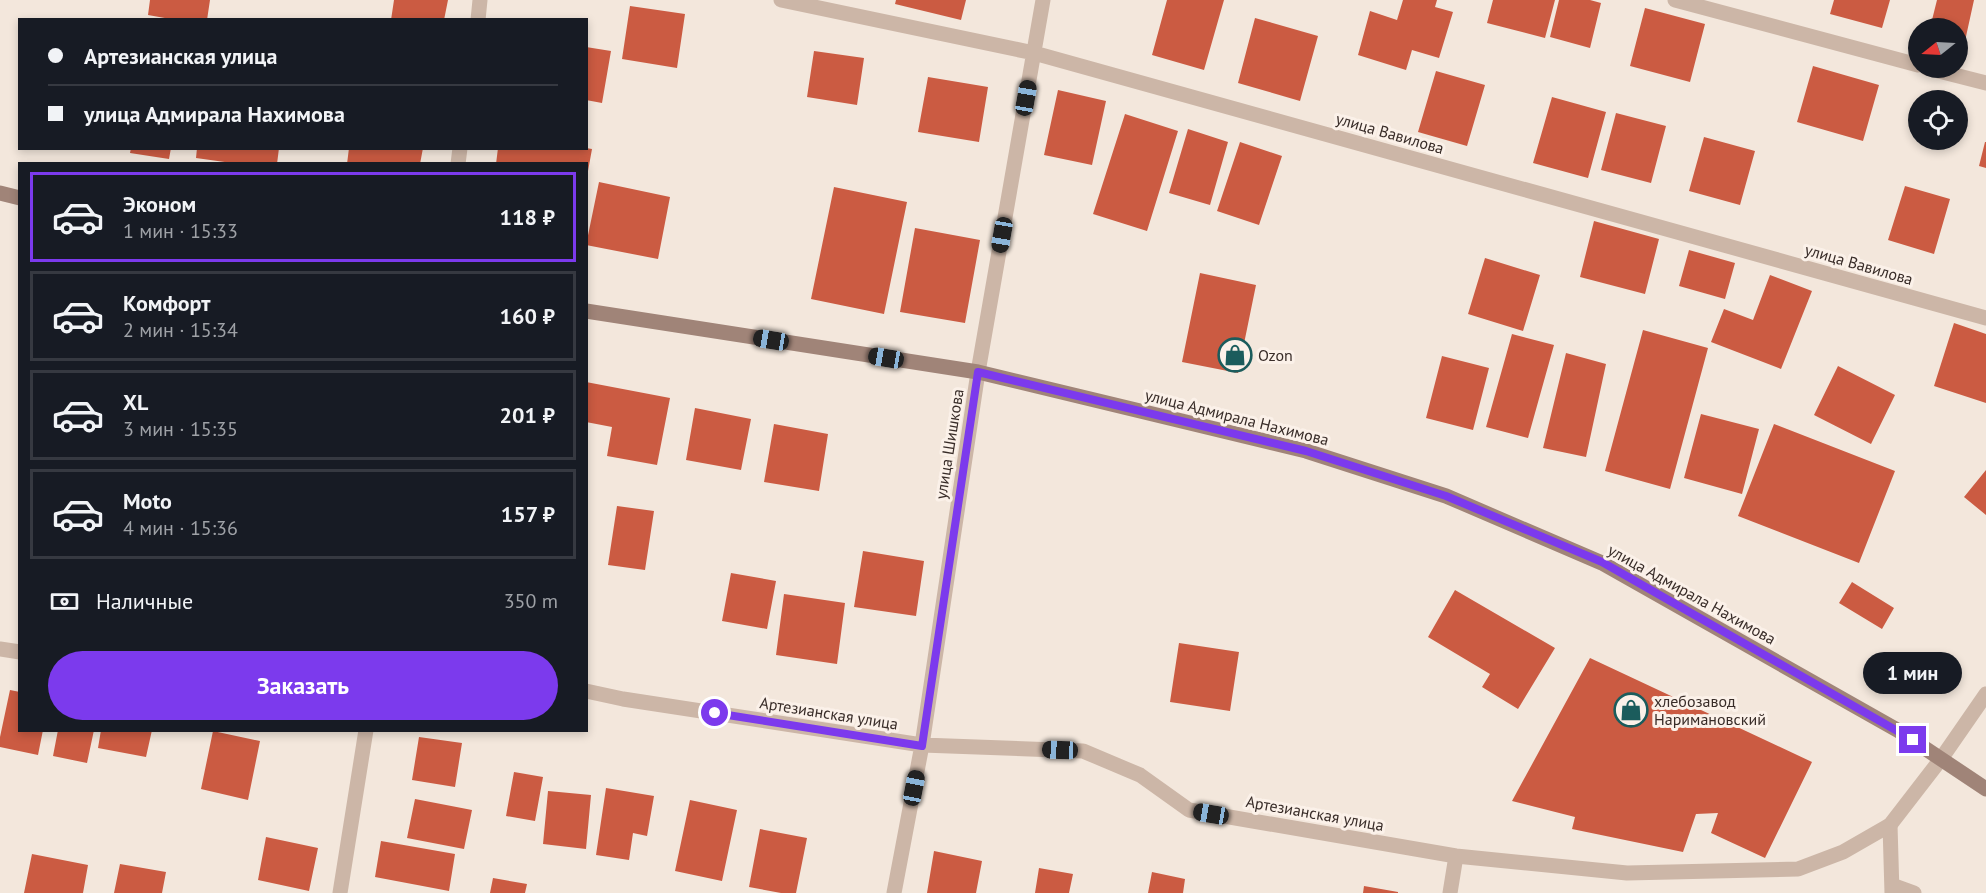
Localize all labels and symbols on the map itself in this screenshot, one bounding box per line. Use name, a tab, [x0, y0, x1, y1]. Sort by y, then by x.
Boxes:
north arrow	[1908, 18, 1968, 78]
car	[1014, 79, 1038, 117]
street label: улица Вавилова	[1334, 108, 1446, 158]
car	[990, 216, 1014, 254]
street label: улица Вавилова	[1803, 239, 1915, 289]
car	[752, 328, 790, 352]
shop icon: Ozon	[1217, 337, 1253, 373]
place label: Ozon	[1258, 345, 1293, 365]
car	[867, 346, 905, 370]
street label: улица Адмирала Нахимова	[1143, 384, 1331, 450]
street label: улица Шишкова	[930, 387, 968, 501]
street label: улица Адмирала Нахимова	[1605, 539, 1779, 649]
callout: 1 мин	[1864, 653, 1962, 695]
place label: хлебозавод Наримановский	[1654, 691, 1766, 729]
street label: Артезианская улица	[758, 692, 900, 734]
shop icon: хлебозавод Наримановский	[1613, 692, 1649, 728]
route start	[701, 699, 728, 726]
route end	[1899, 726, 1926, 753]
car	[1042, 740, 1078, 760]
car	[902, 769, 926, 807]
street label: Артезианская улица	[1244, 791, 1386, 835]
car	[1192, 802, 1230, 826]

